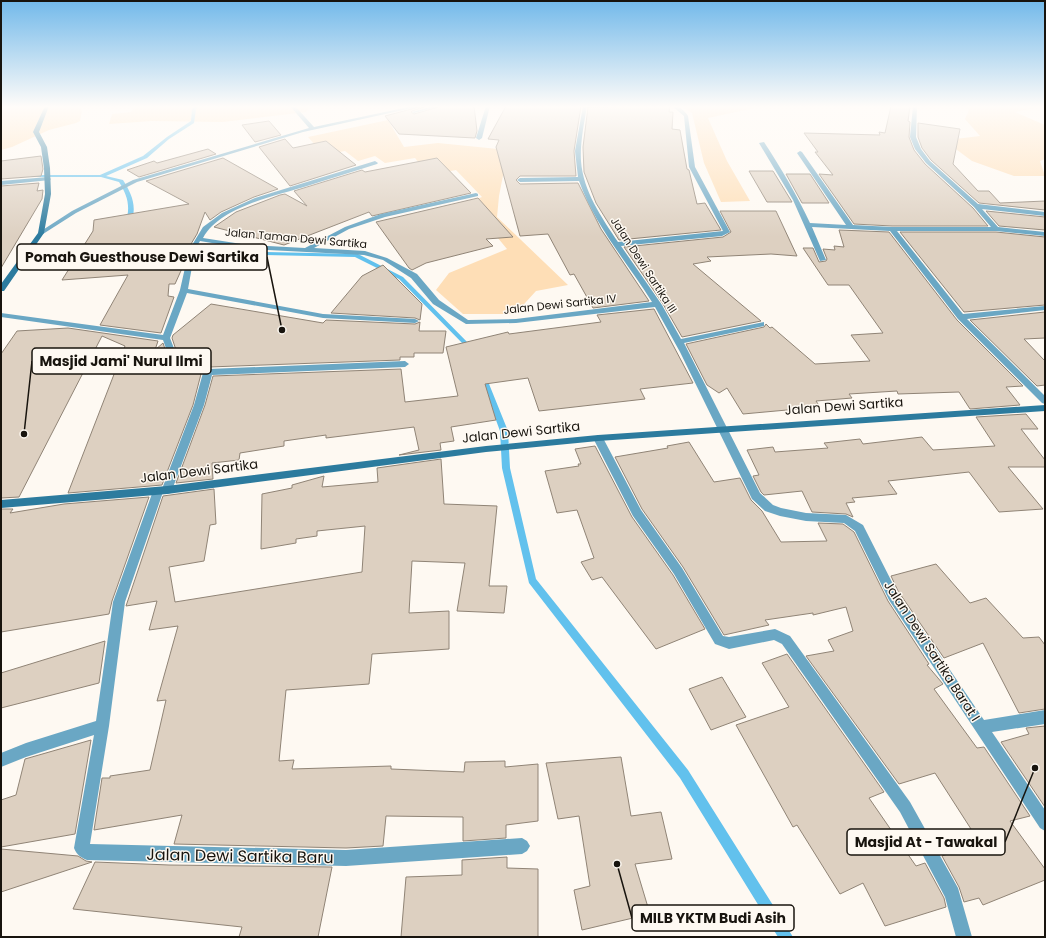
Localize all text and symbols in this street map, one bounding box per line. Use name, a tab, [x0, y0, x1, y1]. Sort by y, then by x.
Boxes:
street label: Jalan Dewi Sartika III	[607, 214, 681, 316]
street label: Jalan Taman Dewi Sartika	[224, 224, 368, 252]
callout: Pomah Guesthouse Dewi Sartika	[17, 244, 267, 270]
text: Pomah Guesthouse Dewi Sartika	[25, 247, 259, 267]
street label: Jalan Dewi Sartika IV	[503, 290, 618, 318]
callout: Masjid Jami' Nurul Ilmi	[32, 348, 211, 374]
text: Masjid Jami' Nurul Ilmi	[39, 351, 203, 371]
street label: Jalan Dewi Sartika	[784, 392, 904, 420]
street label: Jalan Dewi Sartika	[461, 416, 581, 448]
street label: Jalan Dewi Sartika	[139, 454, 259, 488]
street label: Jalan Dewi Sartika Barat I	[879, 577, 985, 725]
callout: Masjid At - Tawakal	[847, 829, 1005, 855]
text: Masjid At - Tawakal	[855, 832, 997, 852]
street label: Jalan Dewi Sartika Baru	[146, 843, 334, 869]
callout: MILB YKTM Budi Asih	[632, 905, 794, 931]
text: MILB YKTM Budi Asih	[640, 908, 786, 928]

